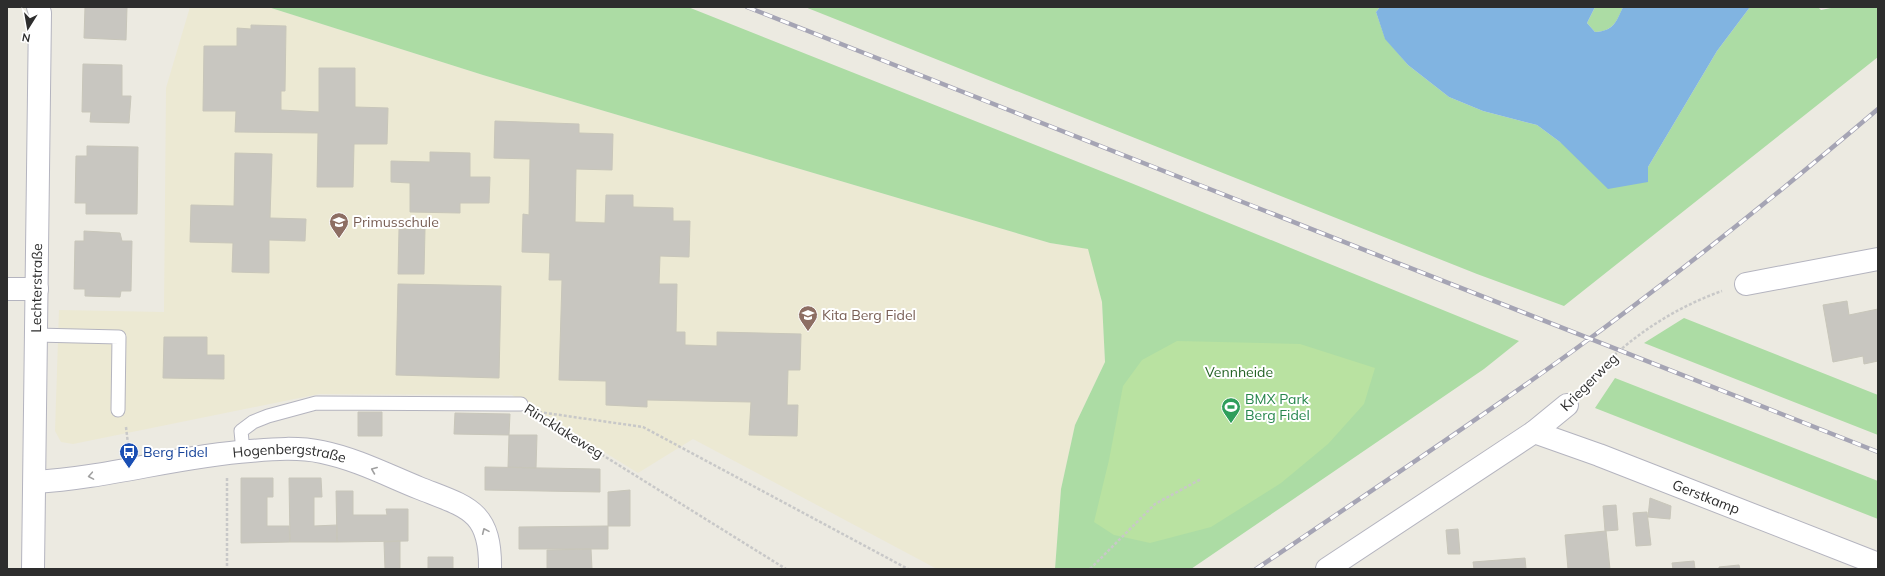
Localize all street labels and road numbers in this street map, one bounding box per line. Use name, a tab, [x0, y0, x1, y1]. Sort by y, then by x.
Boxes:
street label: Lechterstraße	[27, 243, 46, 333]
street label: Kriegerweg	[1556, 349, 1622, 415]
street label: Rincklakeweg	[521, 400, 607, 462]
street label: Hogenbergstraße	[232, 440, 348, 467]
street label: Gerstkamp	[1670, 476, 1742, 518]

